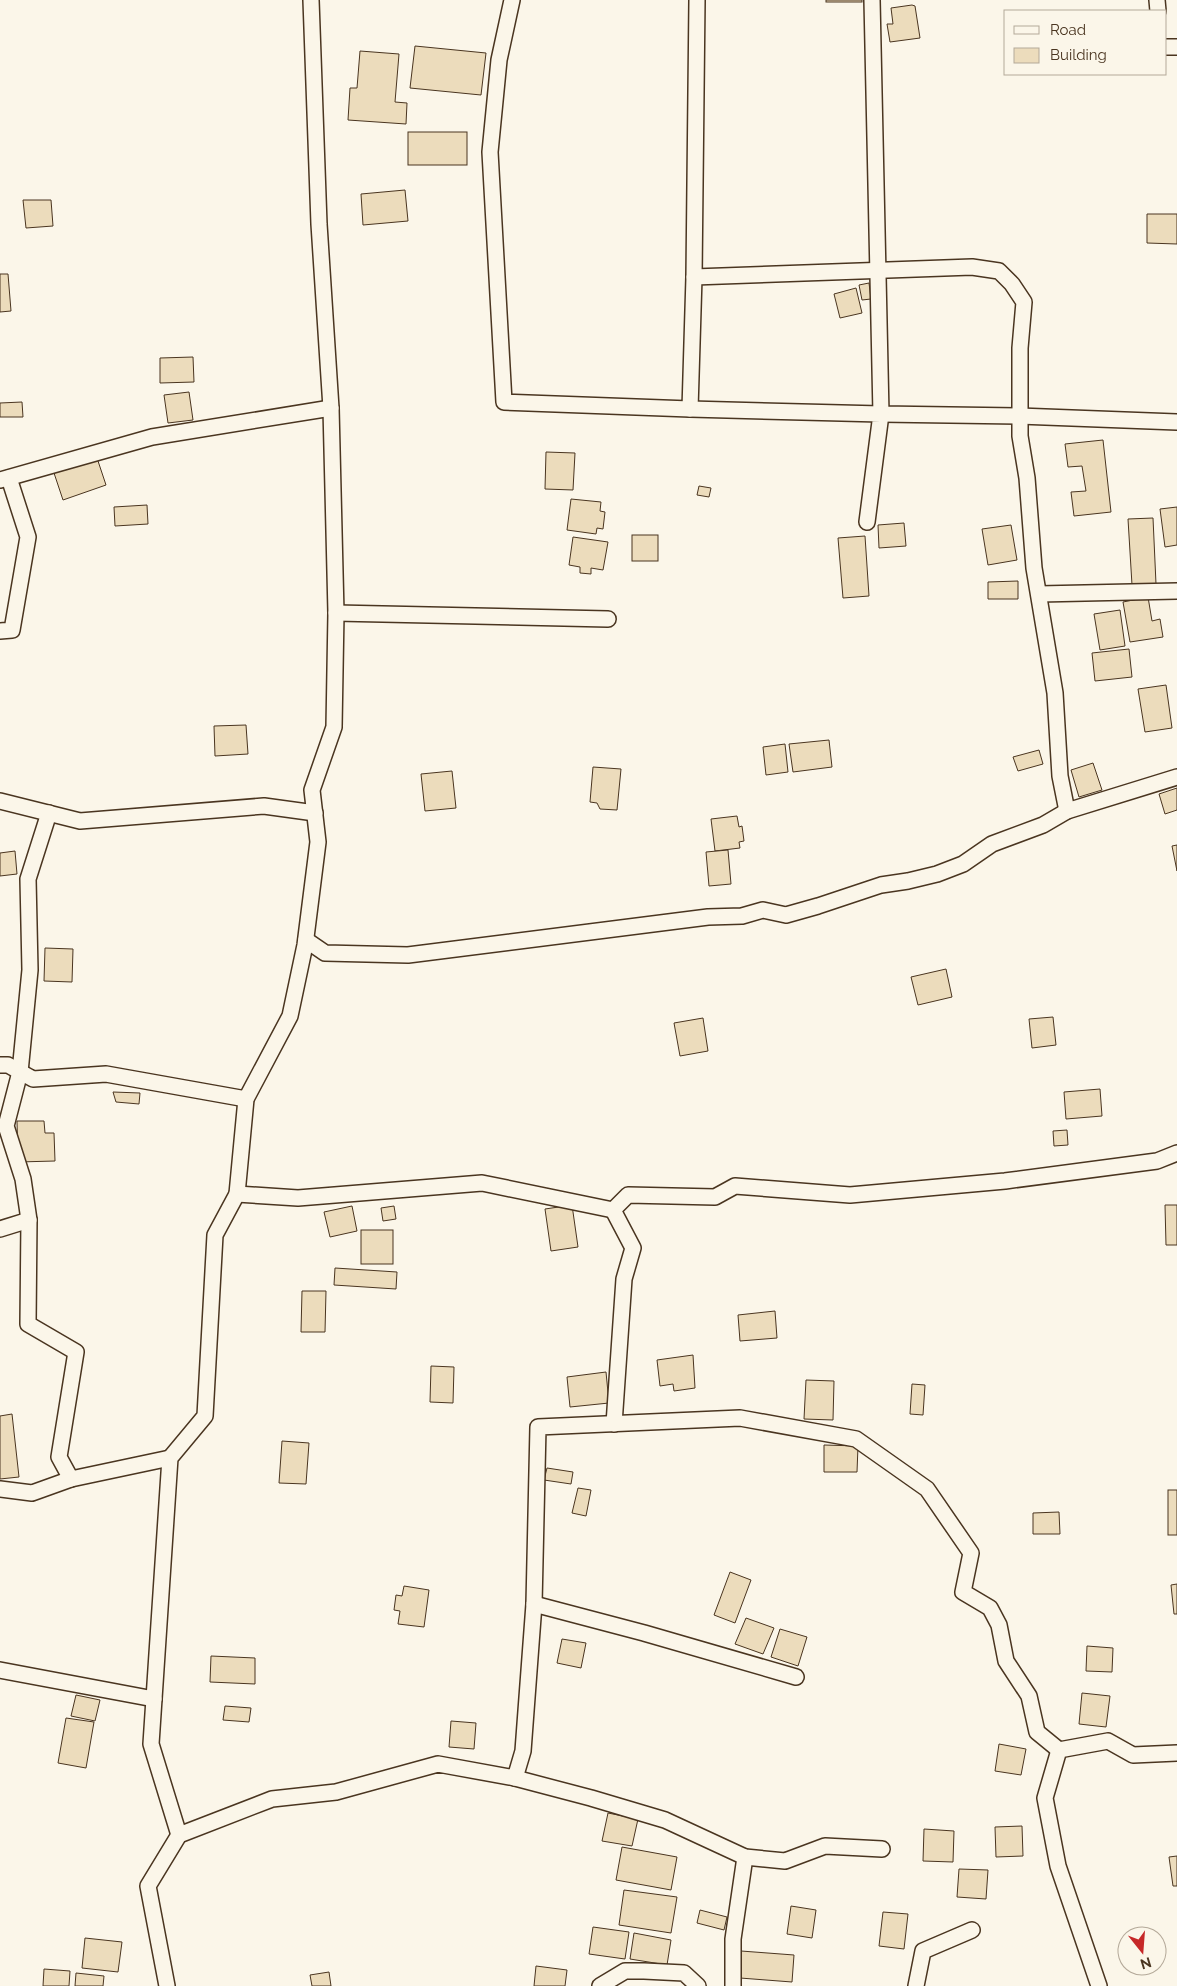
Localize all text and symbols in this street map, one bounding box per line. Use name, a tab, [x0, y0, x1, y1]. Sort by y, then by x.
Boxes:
legend	[1004, 10, 1167, 75]
text: Road	[1050, 21, 1086, 39]
text: Building	[1050, 46, 1107, 64]
north arrow	[1117, 1926, 1167, 1976]
text: N	[1138, 1954, 1153, 1973]

